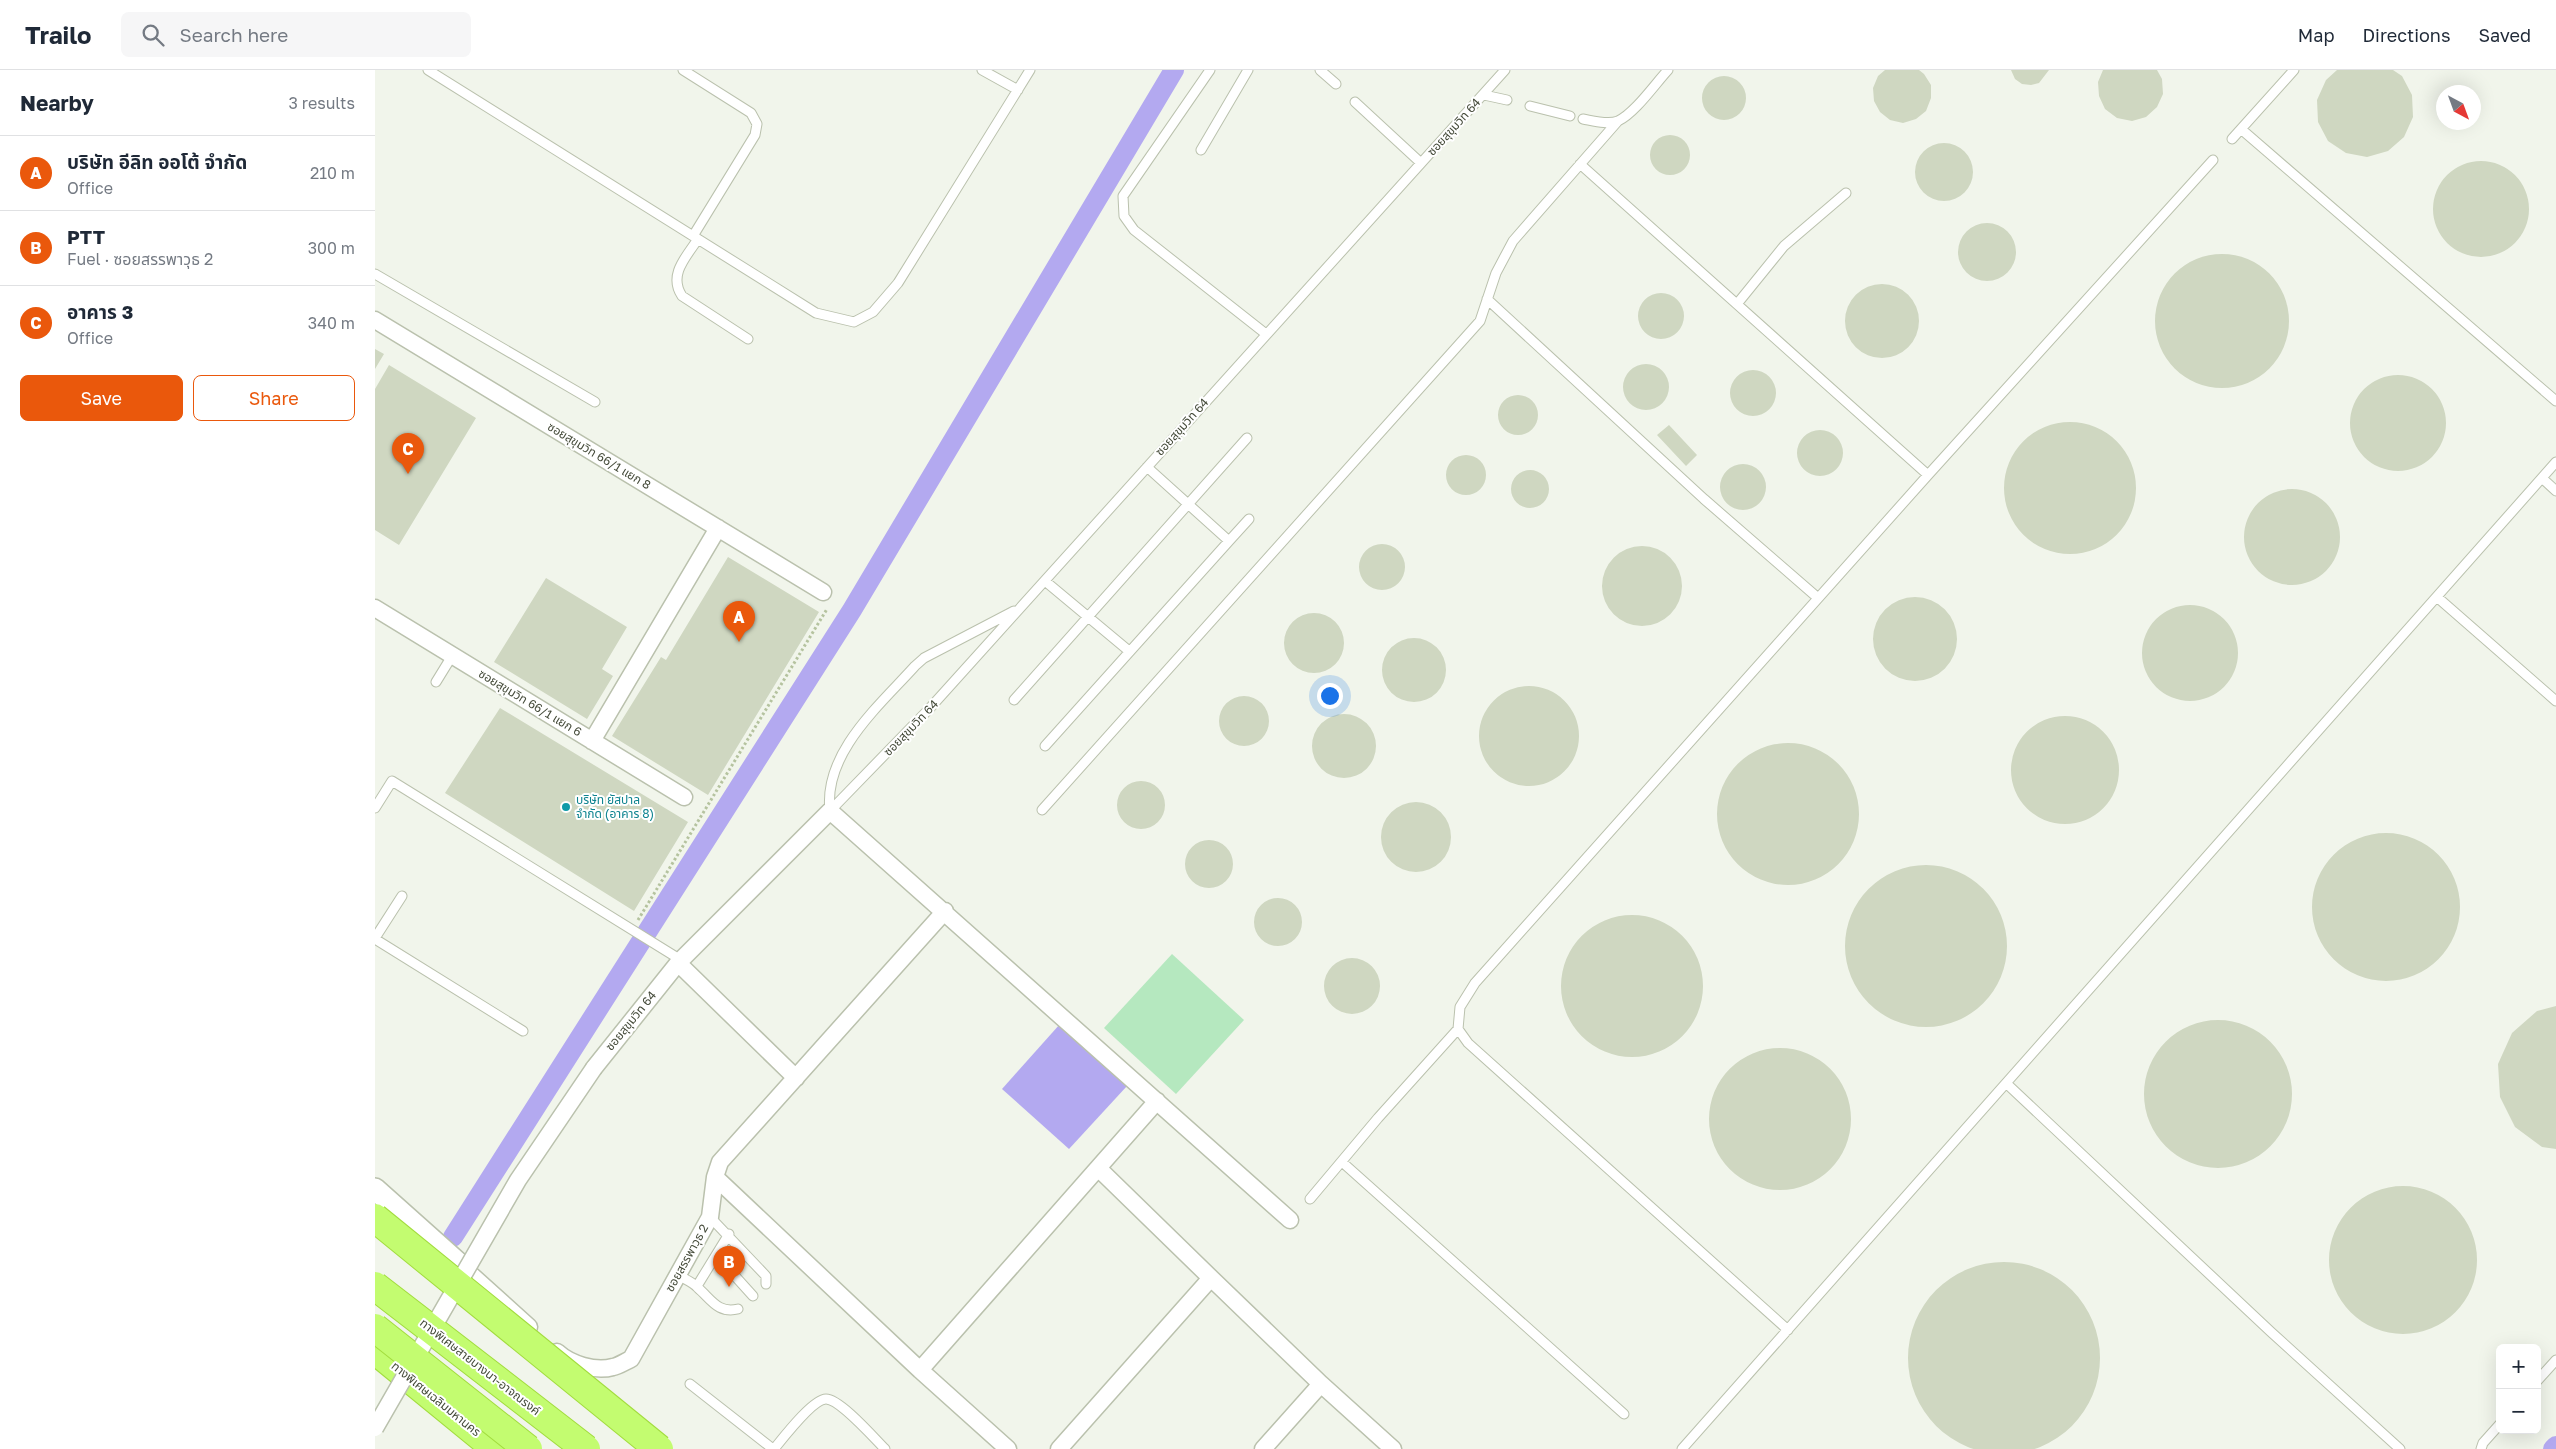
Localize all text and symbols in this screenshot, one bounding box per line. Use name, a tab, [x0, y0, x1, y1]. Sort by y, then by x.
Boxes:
search box	[121, 12, 471, 57]
text: Trailo	[25, 20, 91, 49]
icon: search	[139, 21, 167, 49]
text: Search here	[179, 23, 288, 46]
text: Map	[2298, 24, 2334, 46]
text: Directions	[2362, 24, 2450, 46]
text: Saved	[2478, 24, 2531, 46]
north arrow	[2436, 85, 2481, 130]
text: Nearby	[20, 90, 94, 116]
text: 3 results	[288, 93, 355, 113]
street label: ซอยสุขุมวิท 64	[1424, 95, 1483, 159]
text: บริษัท อีลิท ออโต้ จำกัด	[67, 150, 247, 173]
text: A	[30, 163, 42, 183]
text: 210 m	[310, 163, 355, 183]
text: Office	[67, 178, 113, 198]
text: PTT	[67, 225, 105, 248]
text: B	[30, 238, 42, 258]
text: 300 m	[308, 238, 355, 258]
text: Fuel · ซอยสรรพาวุธ 2	[67, 249, 213, 269]
text: อาคาร 3	[67, 300, 133, 323]
text: C	[30, 313, 42, 333]
text: 340 m	[308, 313, 355, 333]
text: Office	[67, 328, 113, 348]
button: Save	[20, 375, 183, 421]
button: Share	[193, 375, 355, 421]
street label: ซอยสุขุมวิท 64	[1152, 395, 1211, 459]
street label: ซอยสุขุมวิท 66/1 แยก 8	[545, 419, 654, 492]
pin: C	[392, 433, 424, 474]
pin: A	[723, 601, 755, 642]
street label: ซอยสุขุมวิท 66/1 แยก 6	[476, 666, 585, 739]
your location	[1317, 683, 1343, 709]
street label: ซอยสุขุมวิท 64	[880, 696, 941, 759]
place label: บริษัท ยัสปาล จำกัด (อาคาร 8)	[576, 792, 654, 821]
marker: บริษัท ยัสปาล จำกัด (อาคาร 8)	[560, 801, 572, 813]
street label: ซอยสุขุมวิท 64	[602, 988, 659, 1053]
street label: ซอยสรรพาวุธ 2	[662, 1221, 711, 1294]
pin: B	[713, 1246, 745, 1287]
street label: ทางพิเศษสายบางนา-อาจณรงค์	[417, 1315, 543, 1418]
map controls	[2496, 1344, 2541, 1434]
button: +	[2496, 1344, 2541, 1389]
street label: ทางพิเศษเฉลิมมหานคร	[389, 1358, 484, 1439]
button: −	[2496, 1389, 2541, 1434]

